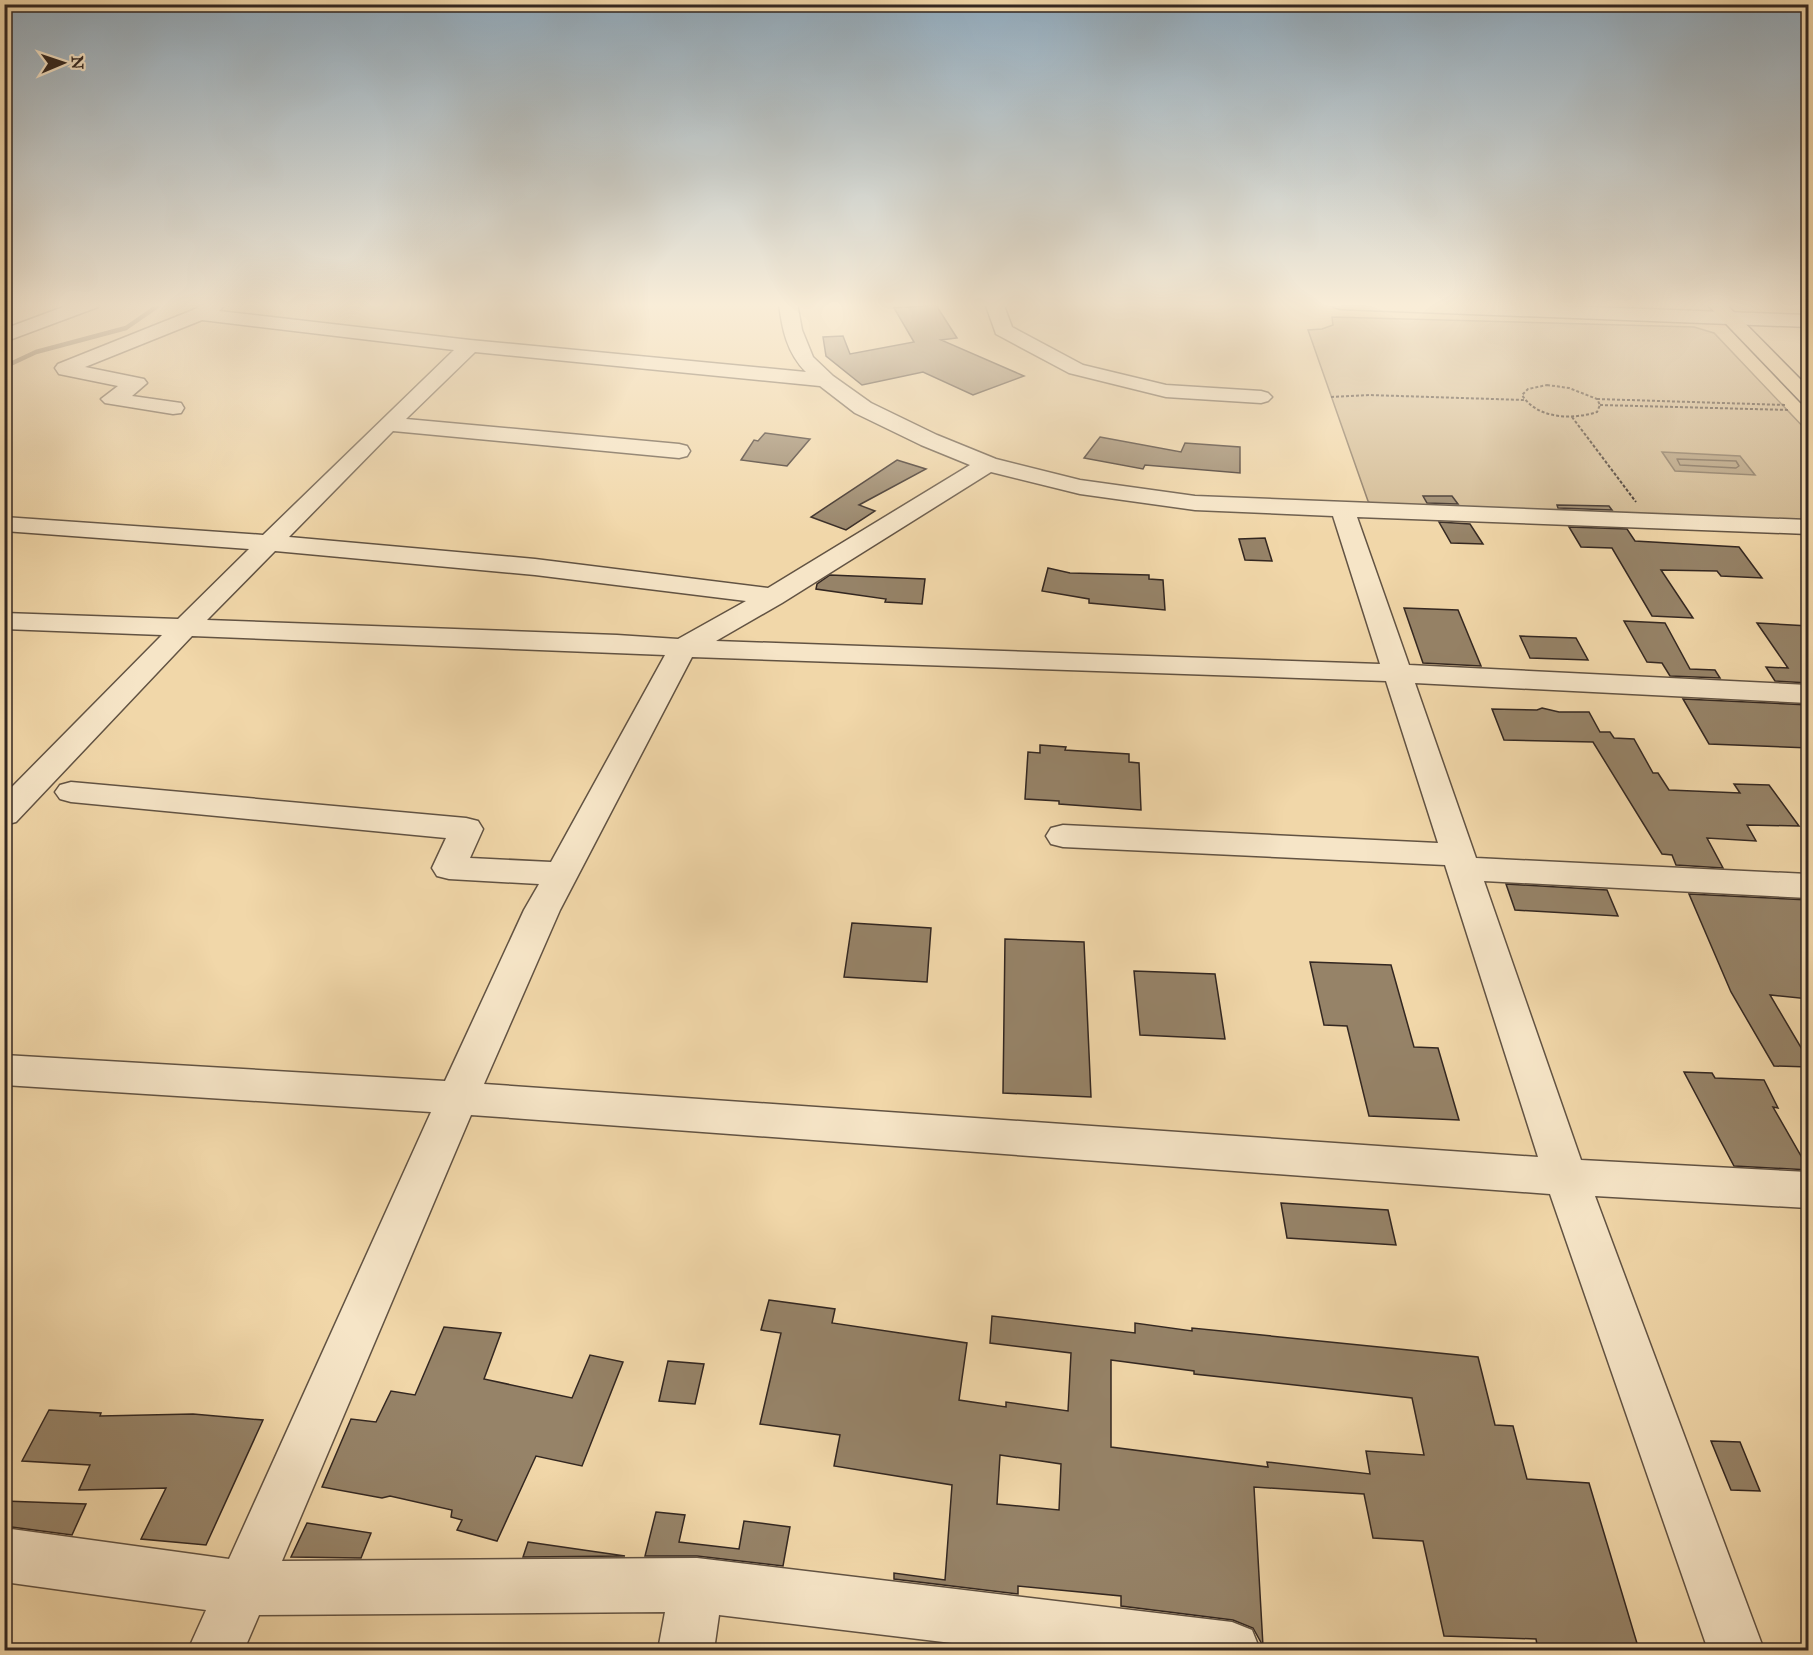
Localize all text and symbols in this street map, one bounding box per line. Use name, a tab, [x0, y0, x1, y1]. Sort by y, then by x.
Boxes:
north arrow	[33, 33, 93, 93]
text: N	[68, 55, 87, 70]

